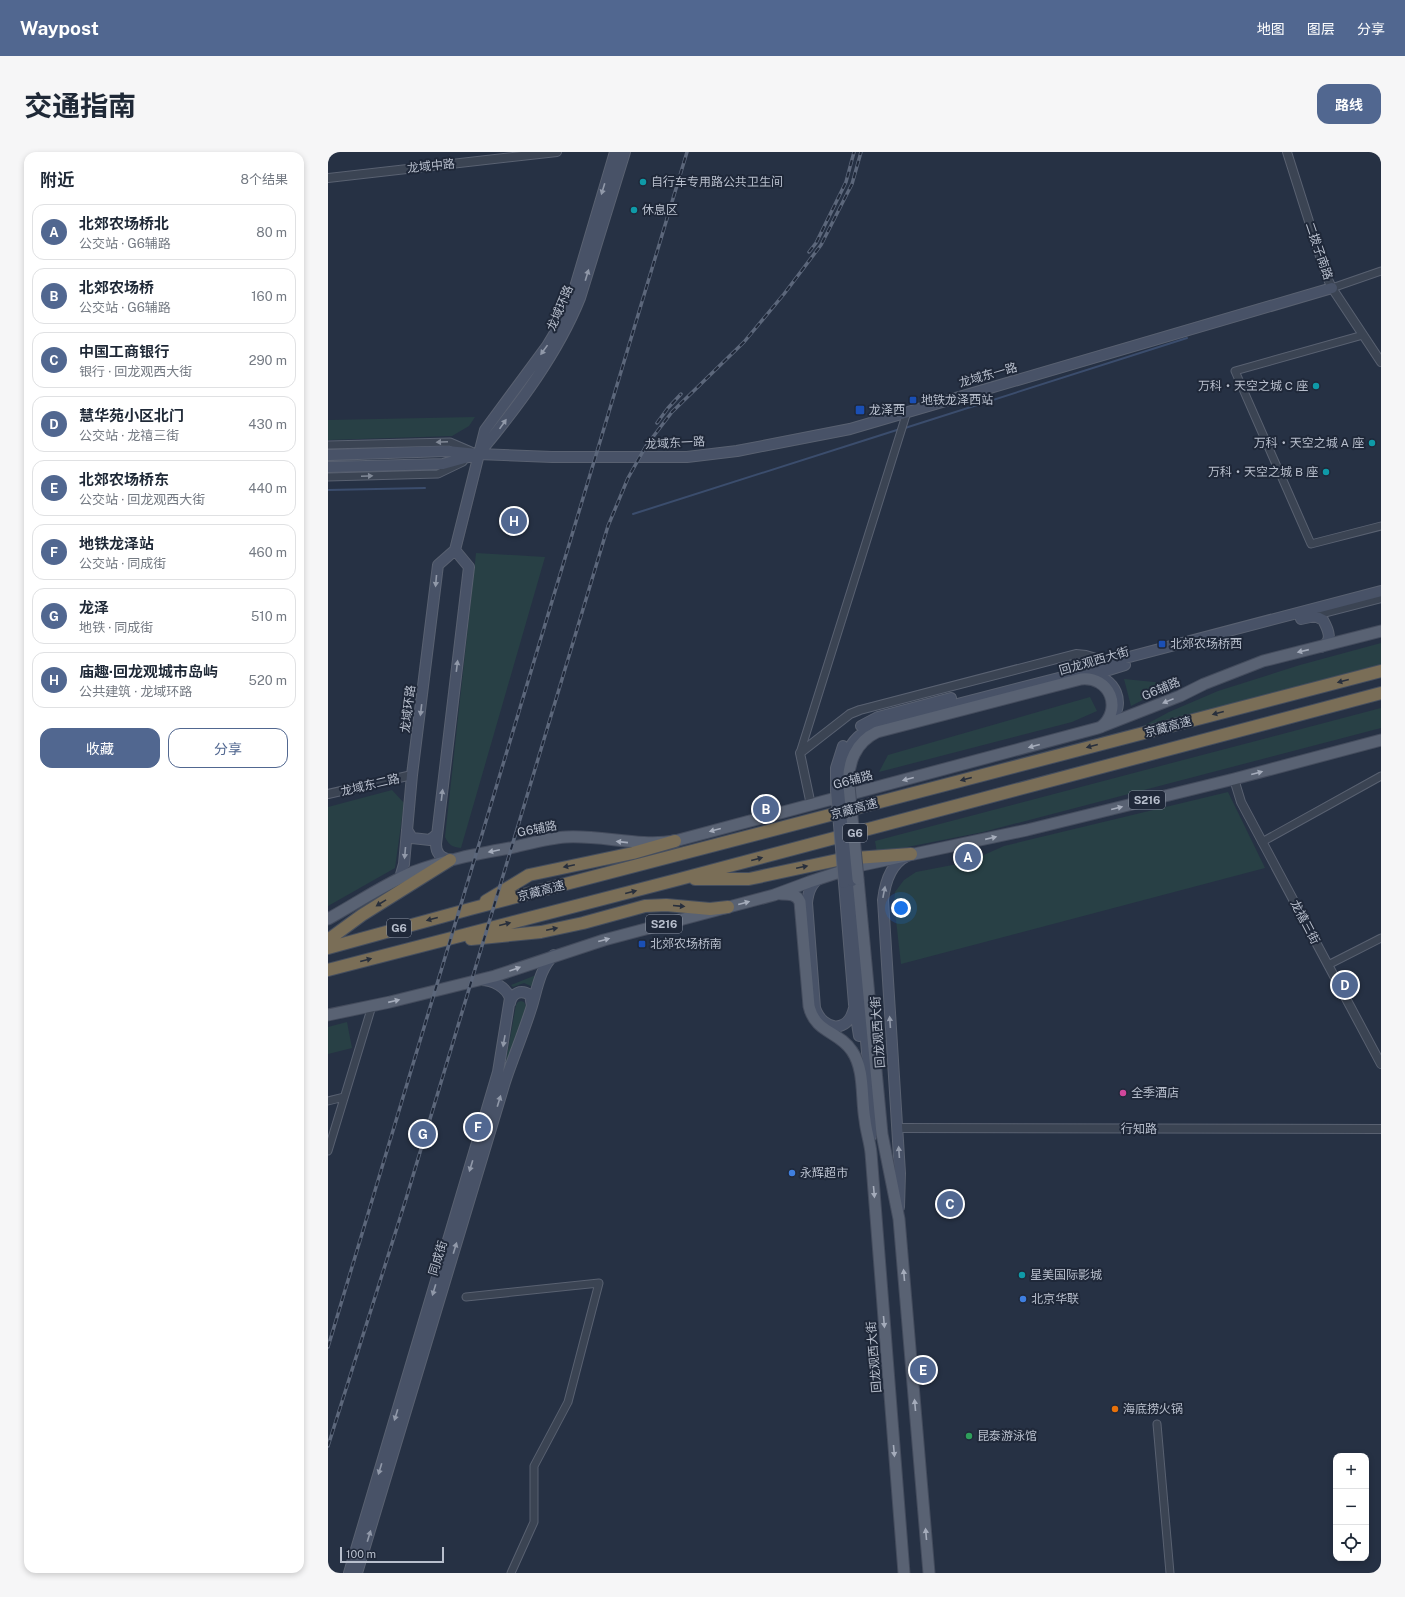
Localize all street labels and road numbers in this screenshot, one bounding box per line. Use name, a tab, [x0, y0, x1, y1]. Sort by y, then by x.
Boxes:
street label: 龙域中路	[406, 157, 456, 175]
street label: 二拨子南路	[1303, 220, 1335, 282]
street label: 龙域环路	[544, 283, 576, 333]
street label: 龙域东一路	[957, 360, 1019, 390]
street label: 龙域东一路	[645, 434, 705, 452]
street label: 回龙观西大街	[1057, 644, 1131, 678]
street label: G6辅路	[1140, 675, 1182, 703]
street label: 龙域环路	[398, 684, 418, 734]
street label: 京藏高速	[1143, 714, 1193, 740]
street label: G6辅路	[832, 768, 874, 792]
street label: 龙域东二路	[339, 771, 401, 799]
road number: S216	[1129, 791, 1165, 809]
street label: 京藏高速	[829, 796, 879, 822]
street label: G6辅路	[516, 818, 558, 840]
road number: G6	[843, 824, 867, 842]
street label: 京藏高速	[516, 878, 566, 904]
street label: 龙禧三街	[1288, 898, 1322, 946]
road number: S216	[646, 915, 682, 933]
road number: G6	[387, 919, 411, 937]
street label: 回龙观西大街	[869, 996, 887, 1068]
street label: 行知路	[1121, 1122, 1157, 1136]
street label: 同成街	[426, 1239, 450, 1277]
street label: 回龙观西大街	[864, 1321, 884, 1393]

